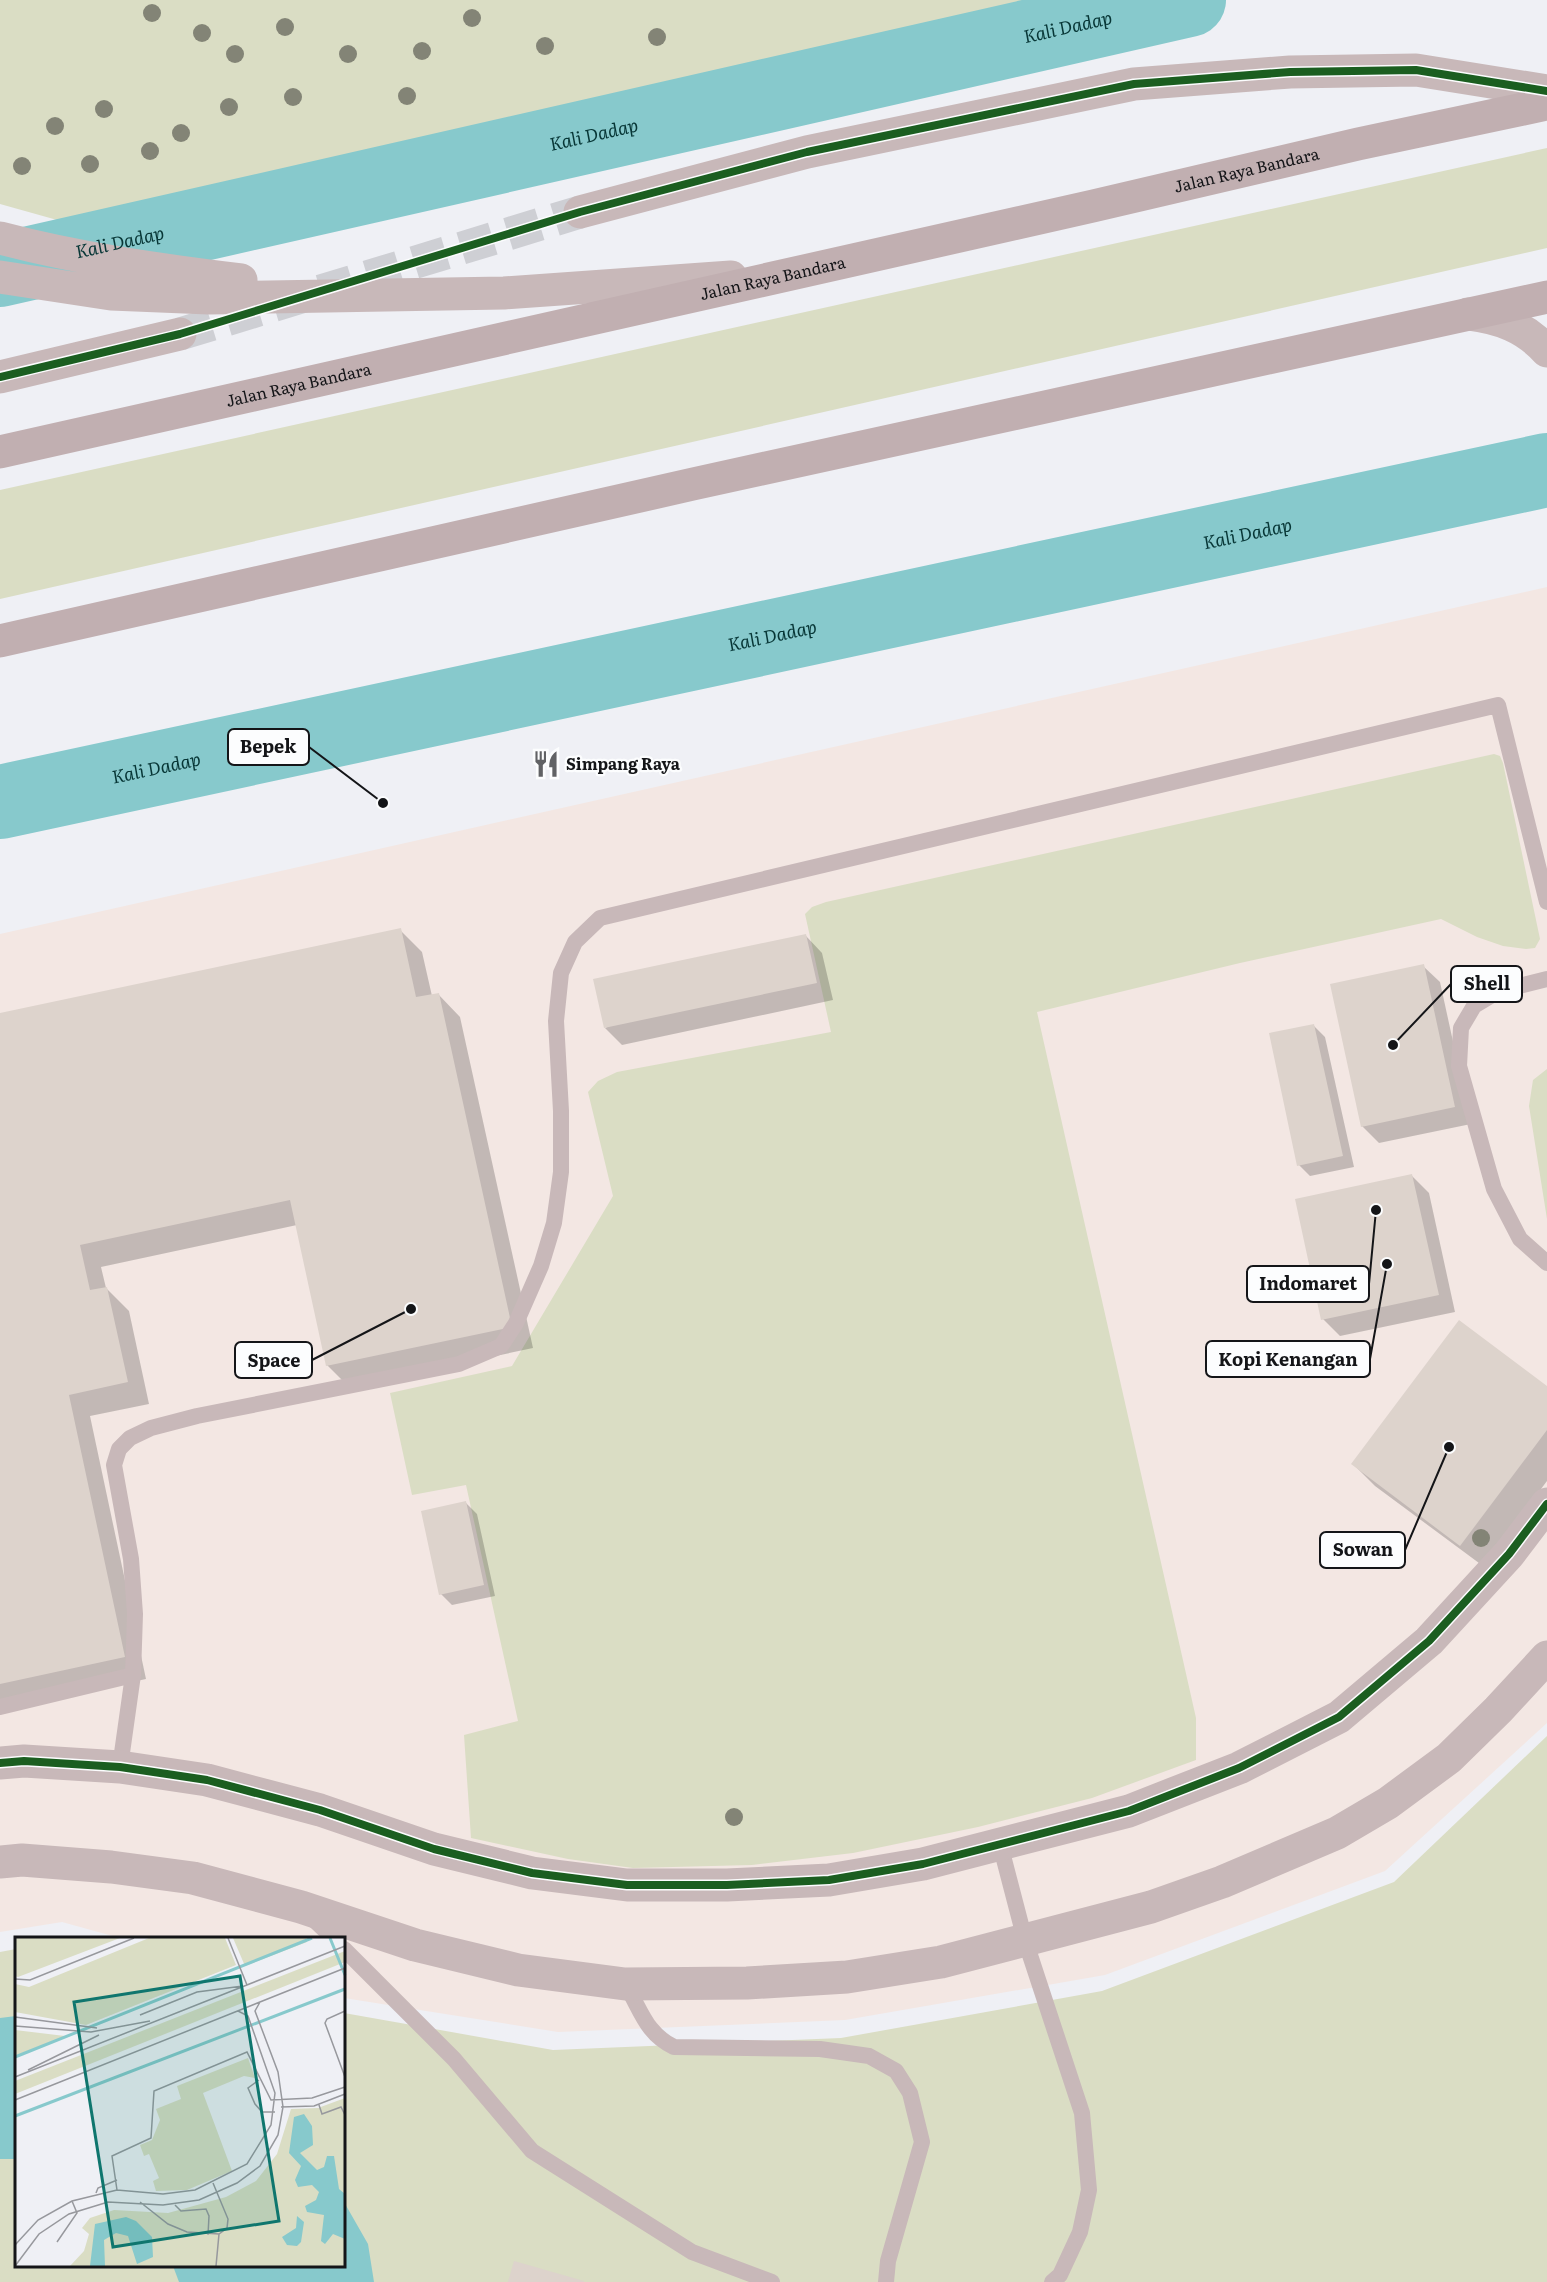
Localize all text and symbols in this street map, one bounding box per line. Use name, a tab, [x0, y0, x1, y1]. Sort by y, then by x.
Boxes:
water label: Kali Dadap	[1021, 3, 1114, 49]
water label: Kali Dadap	[547, 111, 641, 157]
street label: Jalan Raya Bandara	[1171, 140, 1322, 198]
water label: Kali Dadap	[73, 218, 167, 264]
street label: Jalan Raya Bandara	[697, 249, 848, 305]
street label: Jalan Raya Bandara	[223, 356, 374, 412]
water label: Kali Dadap	[1200, 510, 1294, 555]
water label: Kali Dadap	[725, 612, 819, 657]
callout: Bepek	[228, 729, 309, 765]
text: Bepek	[240, 732, 297, 759]
water label: Kali Dadap	[109, 744, 203, 790]
restaurant icon: Simpang Raya	[531, 749, 561, 779]
place label: Simpang Raya	[566, 751, 681, 775]
callout: Shell	[1451, 966, 1522, 1002]
text: Shell	[1464, 969, 1511, 996]
callout: Indomaret	[1247, 1266, 1369, 1302]
text: Indomaret	[1259, 1269, 1357, 1296]
callout: Kopi Kenangan	[1206, 1341, 1370, 1377]
callout: Space	[235, 1342, 312, 1378]
text: Kopi Kenangan	[1218, 1345, 1358, 1372]
text: Space	[247, 1346, 301, 1373]
callout: Sowan	[1320, 1532, 1405, 1568]
text: Sowan	[1333, 1535, 1394, 1562]
inset map	[15, 1937, 345, 2267]

